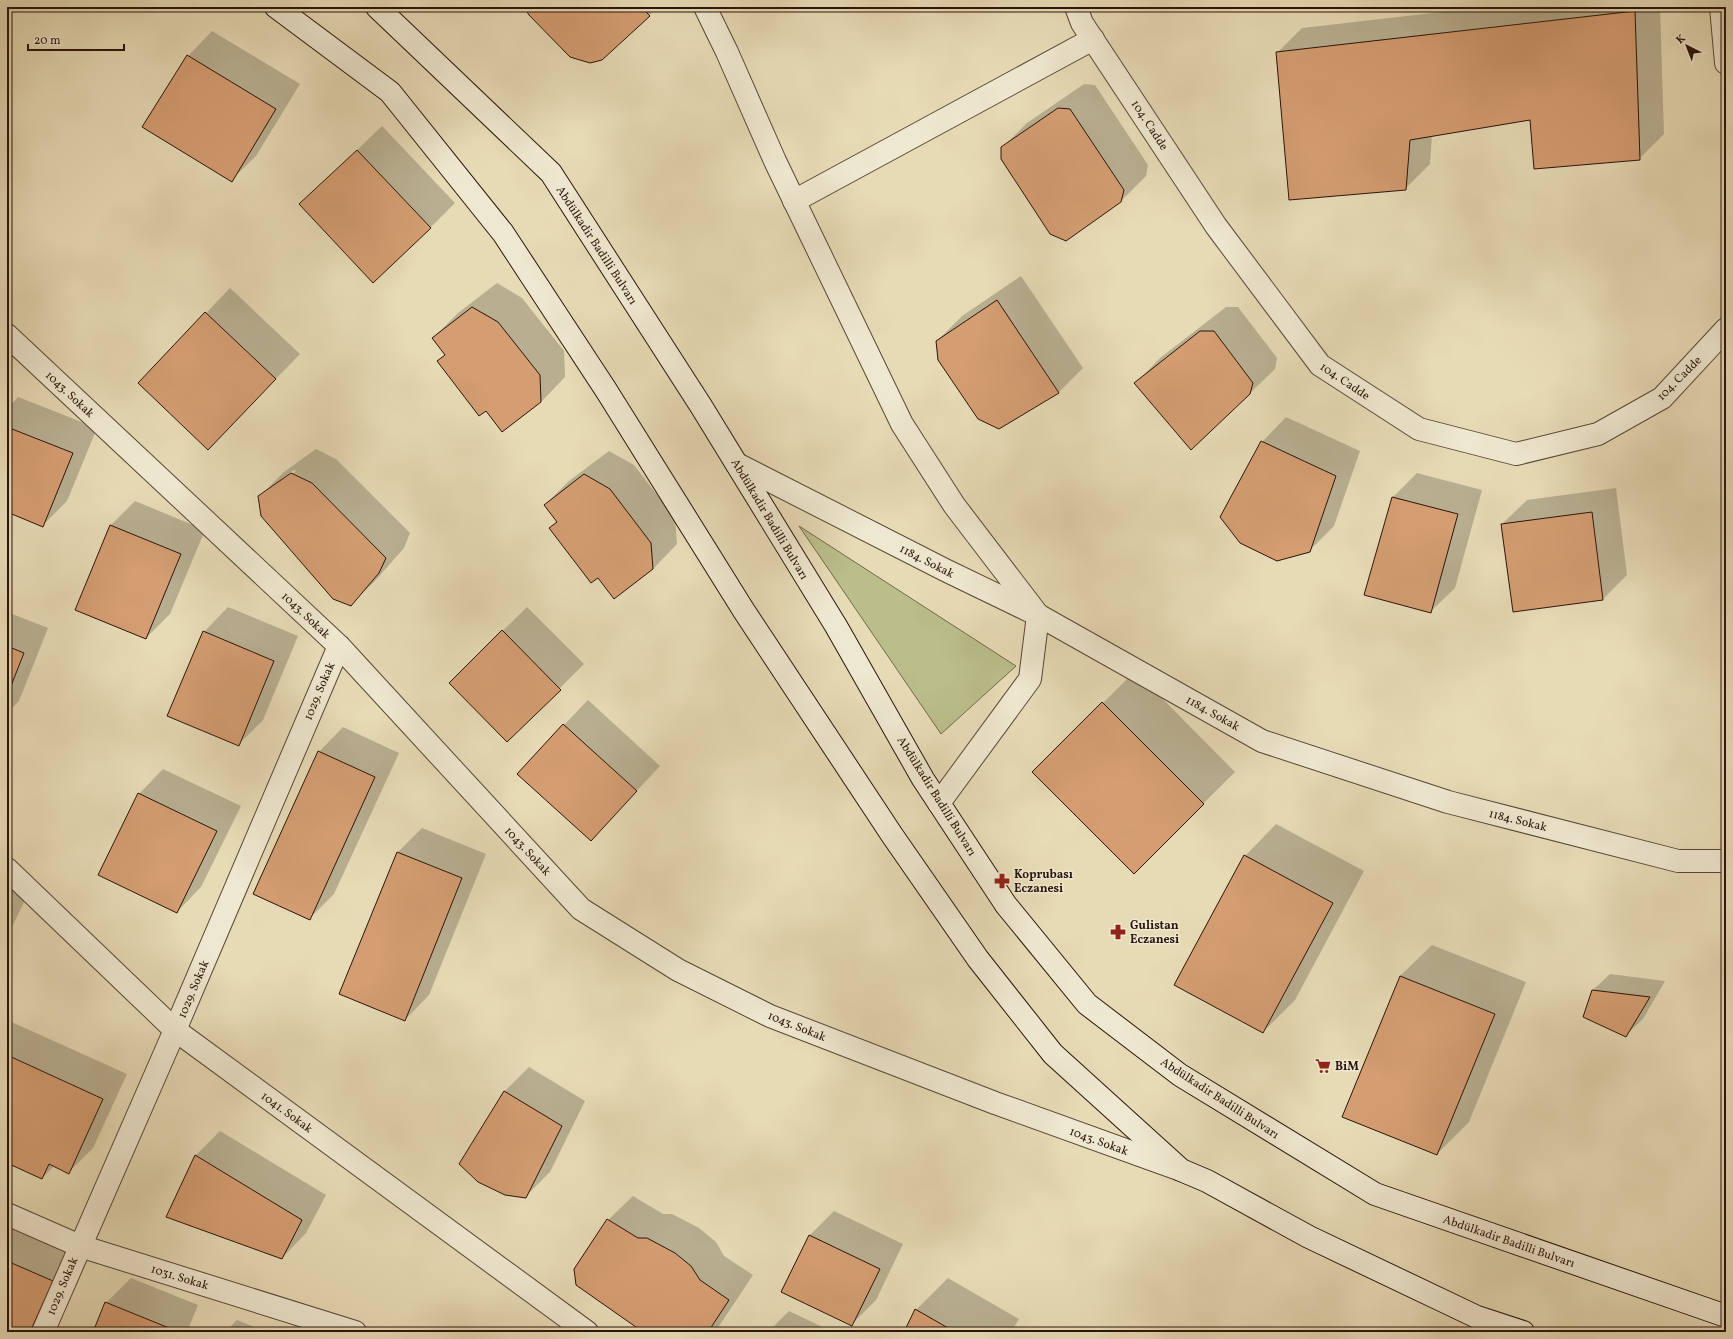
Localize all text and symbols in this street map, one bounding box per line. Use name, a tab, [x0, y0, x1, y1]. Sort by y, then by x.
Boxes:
scale bar	[28, 26, 124, 52]
north arrow	[1667, 26, 1707, 66]
text: K	[1673, 31, 1689, 48]
text: 20 m	[34, 33, 61, 49]
street label: 104. Cadde	[1127, 97, 1172, 154]
street label: Abdülkadir Badilli Bulvarı	[552, 183, 641, 308]
street label: 104. Cadde	[1654, 353, 1706, 405]
street label: 104. Cadde	[1316, 359, 1373, 405]
street label: 1043. Sokak	[41, 368, 98, 422]
street label: Abdülkadir Badilli Bulvarı	[727, 456, 812, 583]
street label: 1184. Sokak	[896, 541, 957, 583]
street label: 1043. Sokak	[277, 589, 334, 643]
street label: 1029. Sokak	[301, 659, 339, 723]
street label: 1184. Sokak	[1183, 692, 1243, 735]
street label: Abdülkadir Badilli Bulvarı	[893, 734, 980, 860]
street label: 1184. Sokak	[1487, 806, 1549, 836]
street label: 1043. Sokak	[500, 824, 554, 880]
place label: Koprubası Eczanesi	[1014, 867, 1073, 897]
pharmacy icon: Koprubası Eczanesi	[993, 872, 1011, 890]
place label: Gulistan Eczanesi	[1130, 918, 1179, 948]
pharmacy icon: Gulistan Eczanesi	[1109, 923, 1127, 941]
street label: 1029. Sokak	[175, 957, 213, 1021]
street label: 1043. Sokak	[765, 1008, 829, 1046]
street label: Abdülkadir Badilli Bulvarı	[1157, 1054, 1282, 1143]
supermarket icon: BiM	[1314, 1057, 1332, 1075]
place label: BiM	[1335, 1059, 1359, 1075]
street label: 1041. Sokak	[257, 1089, 316, 1137]
street label: 1043. Sokak	[1067, 1124, 1131, 1160]
street label: Abdülkadir Badilli Bulvarı	[1441, 1212, 1577, 1272]
street label: 1029. Sokak	[44, 1254, 82, 1318]
street label: 1031. Sokak	[149, 1262, 211, 1294]

